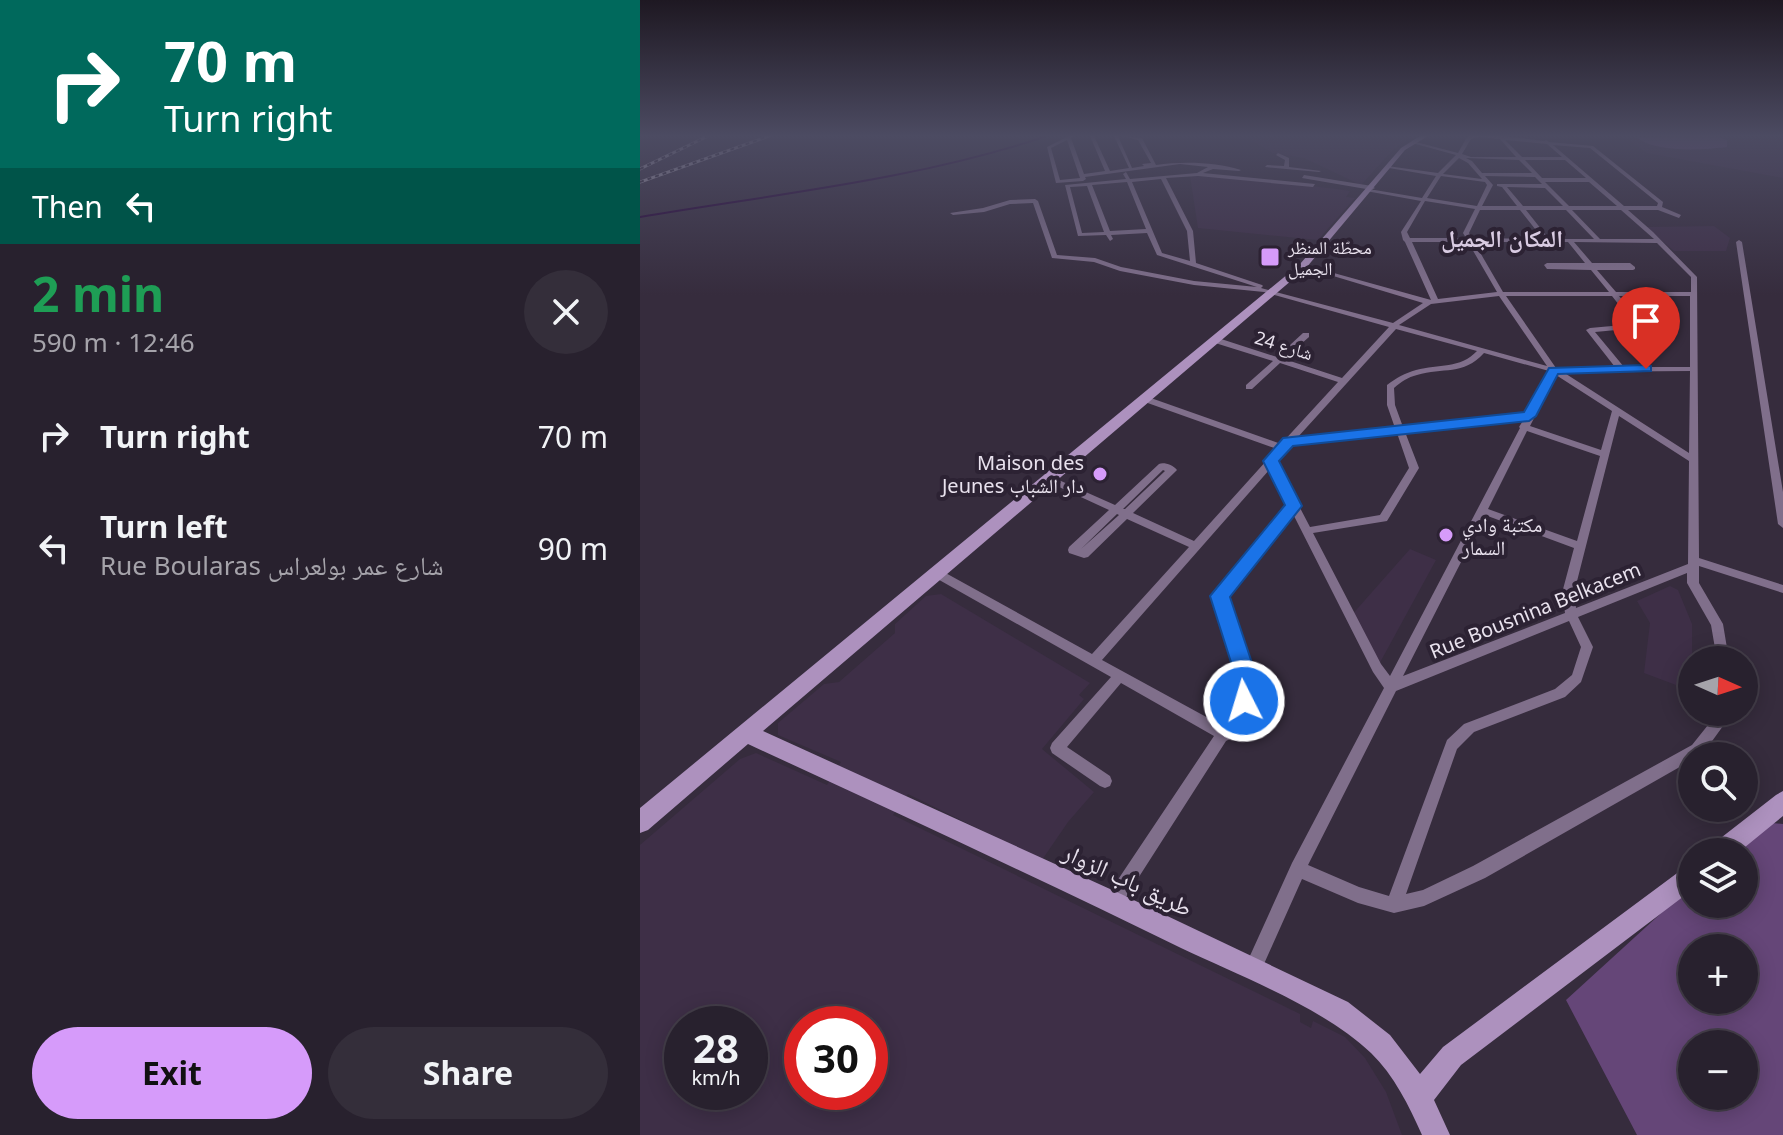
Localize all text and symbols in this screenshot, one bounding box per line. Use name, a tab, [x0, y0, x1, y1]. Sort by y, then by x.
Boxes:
text: 70 m	[164, 22, 297, 98]
icon: right	[32, 32, 136, 136]
text: Turn right	[164, 94, 332, 143]
icon: left	[119, 184, 163, 228]
text: Then	[32, 186, 103, 227]
district label: المكان الجميل	[1441, 221, 1563, 254]
place label: محطّة المنظر الجميل	[1287, 235, 1372, 280]
marker: محطّة المنظر الجميل	[1259, 246, 1281, 268]
text: 2 min	[32, 261, 164, 326]
button: close	[524, 270, 608, 354]
pin	[1612, 287, 1680, 369]
icon: arrive	[1624, 299, 1668, 343]
text: 590 m · 12:46	[32, 324, 195, 360]
street label: شارع 24	[1252, 325, 1316, 365]
icon: right	[32, 414, 76, 458]
text: Turn right	[100, 416, 250, 457]
text: 70 m	[538, 416, 608, 457]
place label: Maison des Jeunes دار الشباب	[940, 449, 1084, 499]
marker: Maison des Jeunes دار الشباب	[1091, 465, 1109, 483]
text: Turn left	[100, 506, 228, 547]
place label: مكتبة وادي السمار	[1461, 511, 1542, 561]
icon: left	[32, 526, 76, 570]
marker: مكتبة وادي السمار	[1437, 526, 1455, 544]
text: 90 m	[538, 528, 608, 569]
text: Rue Boularas شارع عمر بولعراس	[100, 547, 444, 583]
street label: Rue Bousnina Belkacem	[1425, 555, 1645, 665]
north arrow	[1678, 646, 1758, 726]
map controls	[1678, 646, 1758, 1110]
position arrow	[1202, 659, 1286, 743]
button: search	[1678, 742, 1758, 822]
street label: طريق باب الزوار	[1057, 834, 1198, 923]
button: layers	[1678, 838, 1758, 918]
button: +	[1678, 934, 1758, 1014]
speed limit sign: 30	[784, 1006, 888, 1110]
text: 28	[693, 1020, 739, 1075]
button: Exit	[32, 1027, 312, 1119]
button: Share	[328, 1027, 608, 1119]
button: −	[1678, 1030, 1758, 1110]
text: km/h	[691, 1064, 741, 1091]

